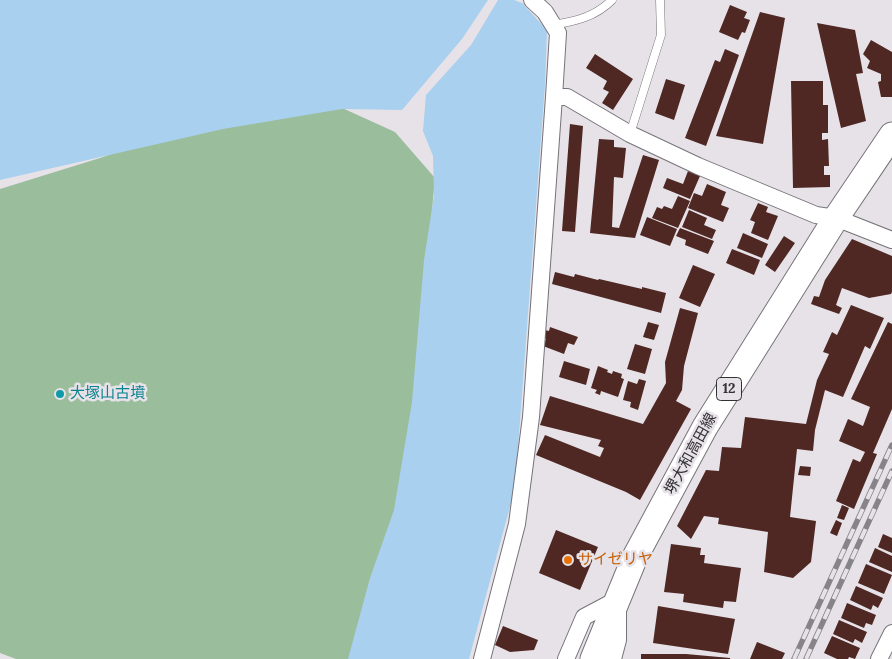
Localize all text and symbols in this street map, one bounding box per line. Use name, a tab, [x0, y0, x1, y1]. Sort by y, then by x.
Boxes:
road number: 12	[716, 378, 742, 400]
place label: 大塚山古墳	[70, 385, 145, 403]
marker: 大塚山古墳	[54, 388, 66, 400]
street label: 堺大和高田線	[661, 410, 721, 498]
place label: サイゼリヤ	[578, 551, 653, 569]
marker: サイゼリヤ	[562, 554, 574, 566]

